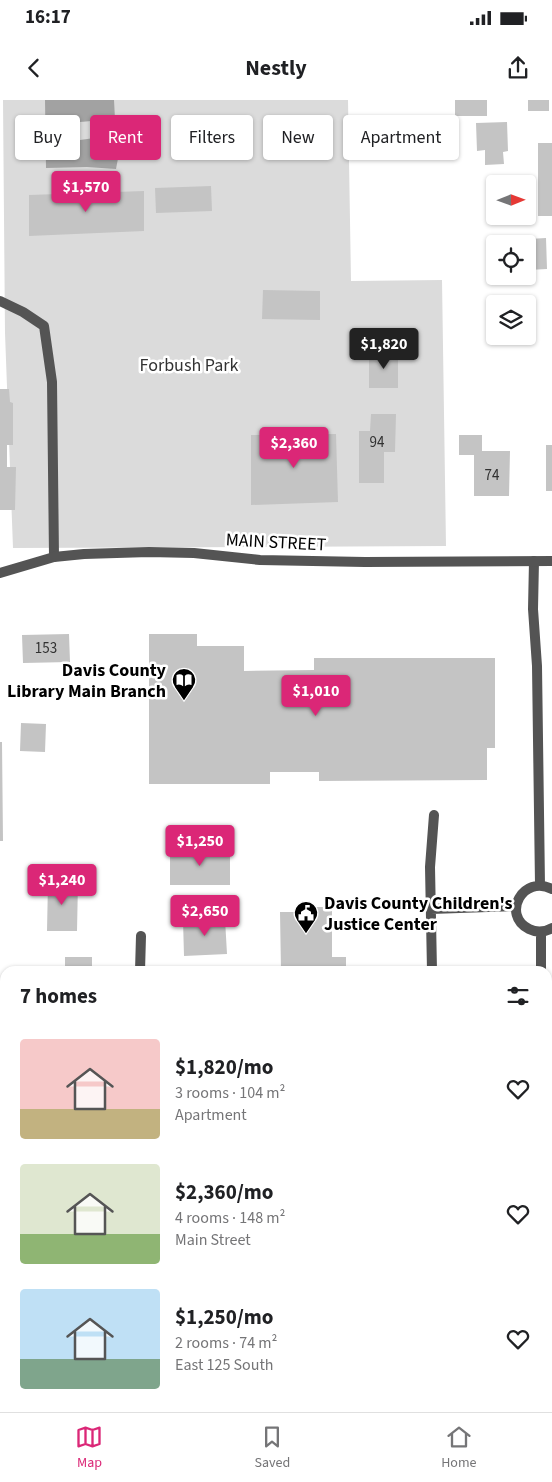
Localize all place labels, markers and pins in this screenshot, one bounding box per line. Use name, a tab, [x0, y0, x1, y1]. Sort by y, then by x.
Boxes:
pin: $1,570	[45, 170, 127, 213]
pin: $1,820	[343, 328, 425, 370]
pin: $2,360	[253, 426, 335, 469]
place label: Davis County Library Main Branch	[7, 658, 167, 704]
library icon: Davis County Library Main Branch	[171, 667, 197, 701]
pin: $1,010	[275, 674, 357, 717]
pin: $1,250	[159, 824, 241, 867]
pin: $1,240	[21, 864, 103, 906]
place label: Davis County Children's Justice Center	[324, 891, 513, 937]
pin: $2,650	[164, 894, 246, 937]
public building icon: Davis County Children's Justice Center	[293, 900, 319, 934]

